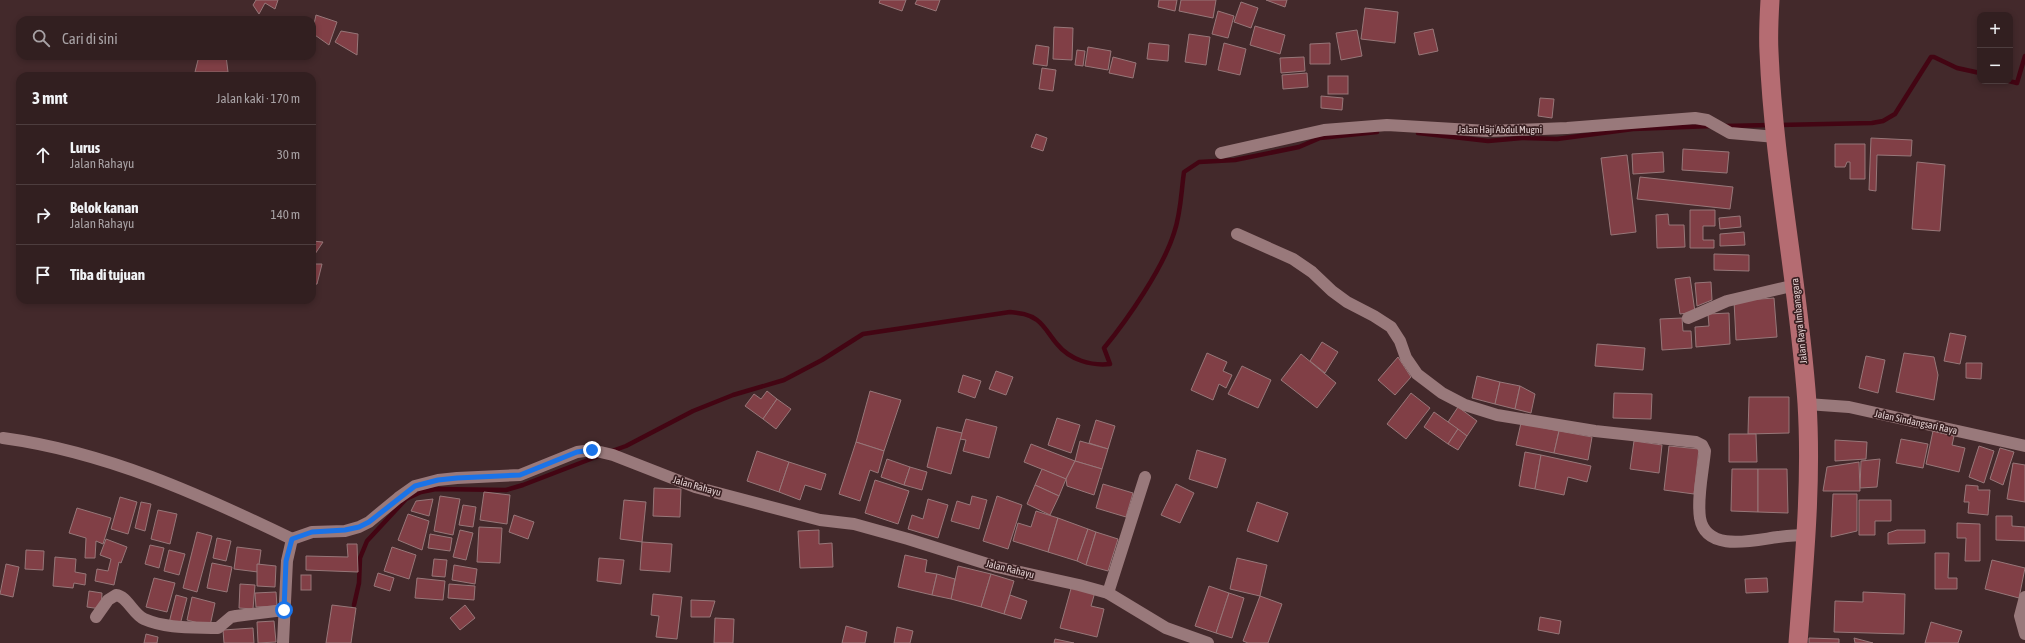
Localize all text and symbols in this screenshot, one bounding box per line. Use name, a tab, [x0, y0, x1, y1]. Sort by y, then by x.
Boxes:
map controls	[1977, 12, 2013, 84]
button: +	[1977, 12, 2013, 48]
search box	[16, 16, 316, 60]
icon: search	[30, 27, 52, 49]
text: Cari di sini	[62, 30, 118, 47]
button: −	[1977, 48, 2013, 84]
text: 3 mnt	[32, 88, 68, 108]
text: Jalan kaki · 170 m	[216, 91, 300, 106]
street label: Jalan Haji Abdul Mugni	[1458, 124, 1542, 135]
text: Lurus	[70, 139, 100, 156]
icon: ahead	[32, 144, 54, 166]
text: 30 m	[277, 147, 300, 162]
text: Jalan Rahayu	[70, 156, 134, 171]
text: Belok kanan	[70, 199, 139, 216]
icon: right	[32, 204, 54, 226]
text: 140 m	[271, 207, 300, 222]
text: Jalan Rahayu	[70, 216, 134, 231]
icon: arrive	[32, 264, 54, 286]
text: Tiba di tujuan	[70, 266, 145, 283]
street label: Jalan Raya Imbanagara	[1789, 277, 1809, 364]
street label: Jalan Sindangsari Raya	[1874, 408, 1959, 436]
route end	[583, 441, 601, 459]
street label: Jalan Rahayu	[672, 474, 722, 498]
street label: Jalan Rahayu	[985, 558, 1035, 580]
route start	[275, 601, 293, 619]

